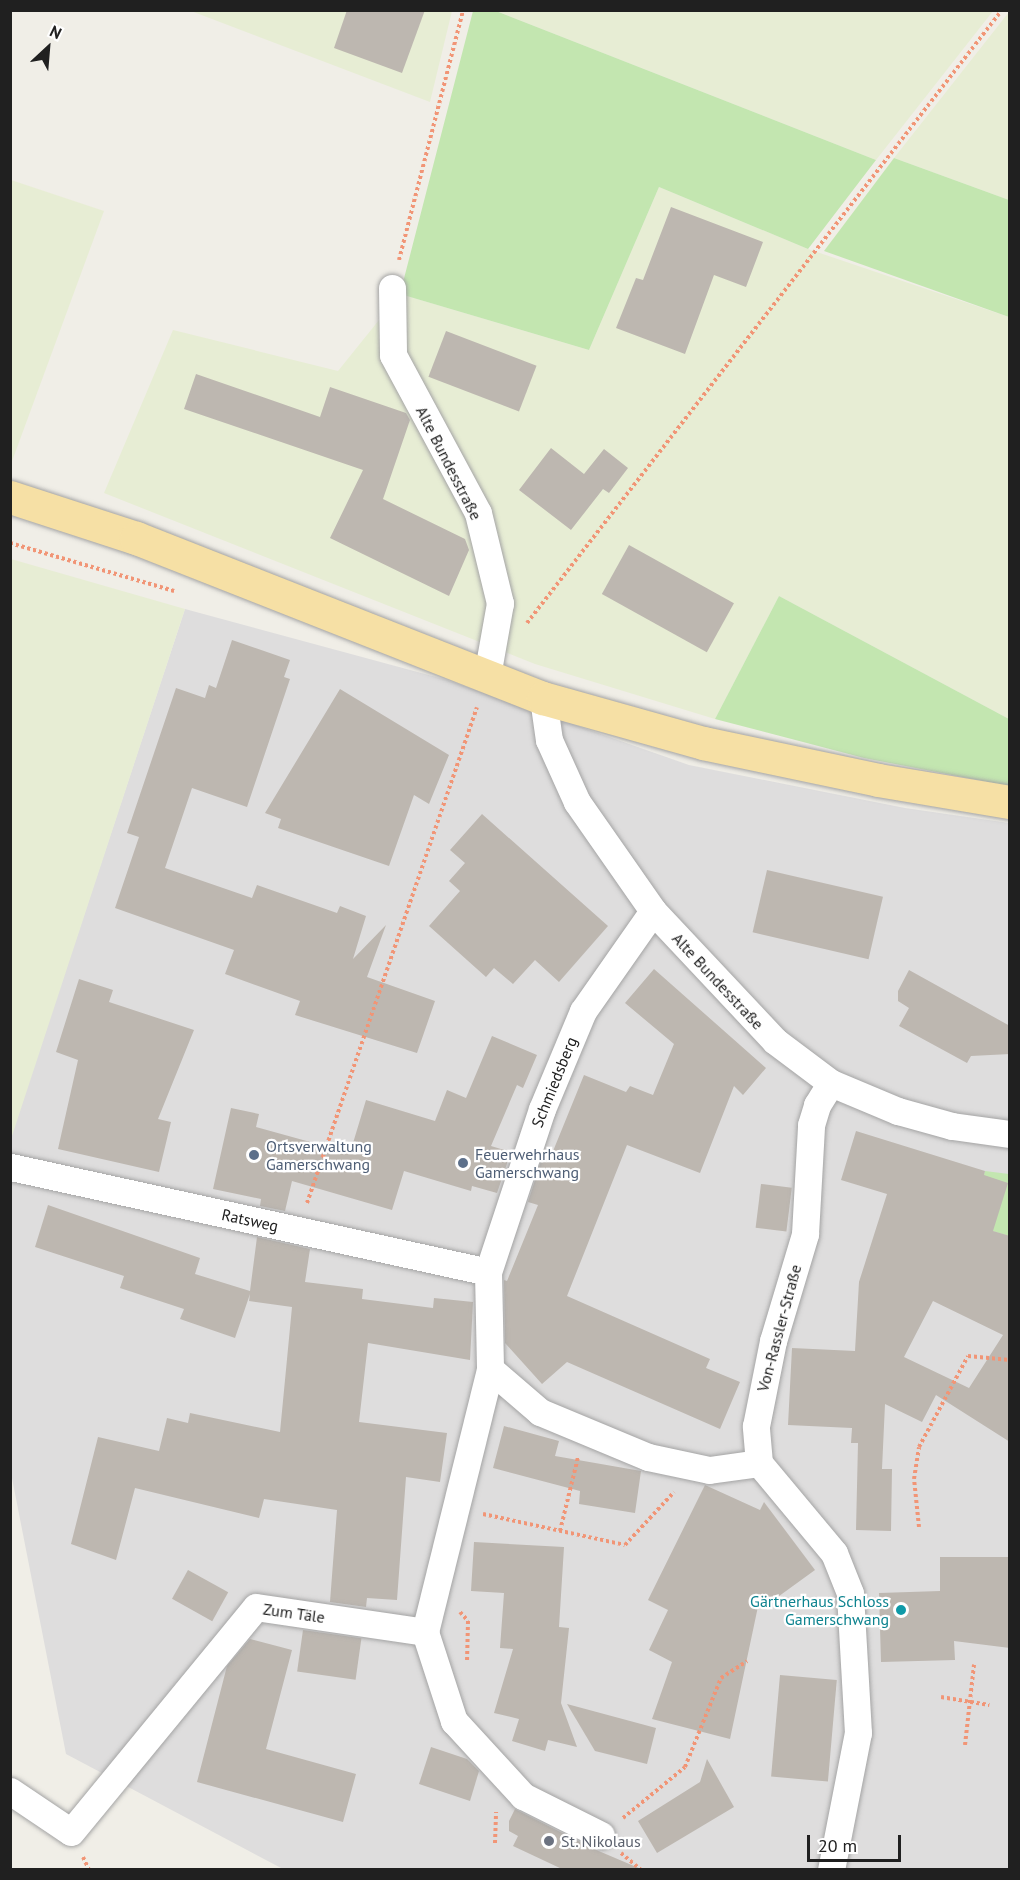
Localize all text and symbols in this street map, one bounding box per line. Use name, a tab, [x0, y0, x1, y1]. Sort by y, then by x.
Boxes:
north arrow	[18, 18, 78, 78]
text: N	[47, 21, 65, 43]
street label: Alte Bundesstraße	[412, 403, 486, 523]
street label: Alte Bundesstraße	[668, 929, 768, 1033]
street label: Schmiedsberg	[527, 1034, 581, 1130]
place label: Ortsverwaltung Gamerschwang	[266, 1136, 372, 1174]
place label: Feuerwehrhaus Gamerschwang	[475, 1144, 580, 1182]
marker: Ortsverwaltung Gamerschwang	[247, 1148, 261, 1162]
marker: Feuerwehrhaus Gamerschwang	[456, 1156, 470, 1170]
street label: Ratsweg	[220, 1205, 280, 1235]
street label: Von-Rassler-Straße	[753, 1262, 805, 1394]
place label: Gärtnerhaus Schloss Gamerschwang	[750, 1591, 889, 1629]
street label: Zum Täle	[262, 1599, 326, 1627]
marker: Gärtnerhaus Schloss Gamerschwang	[894, 1603, 908, 1617]
scale bar	[810, 1823, 904, 1861]
place label: St. Nikolaus	[561, 1831, 642, 1851]
marker: St. Nikolaus	[542, 1834, 556, 1848]
text: 20 m	[818, 1834, 857, 1857]

